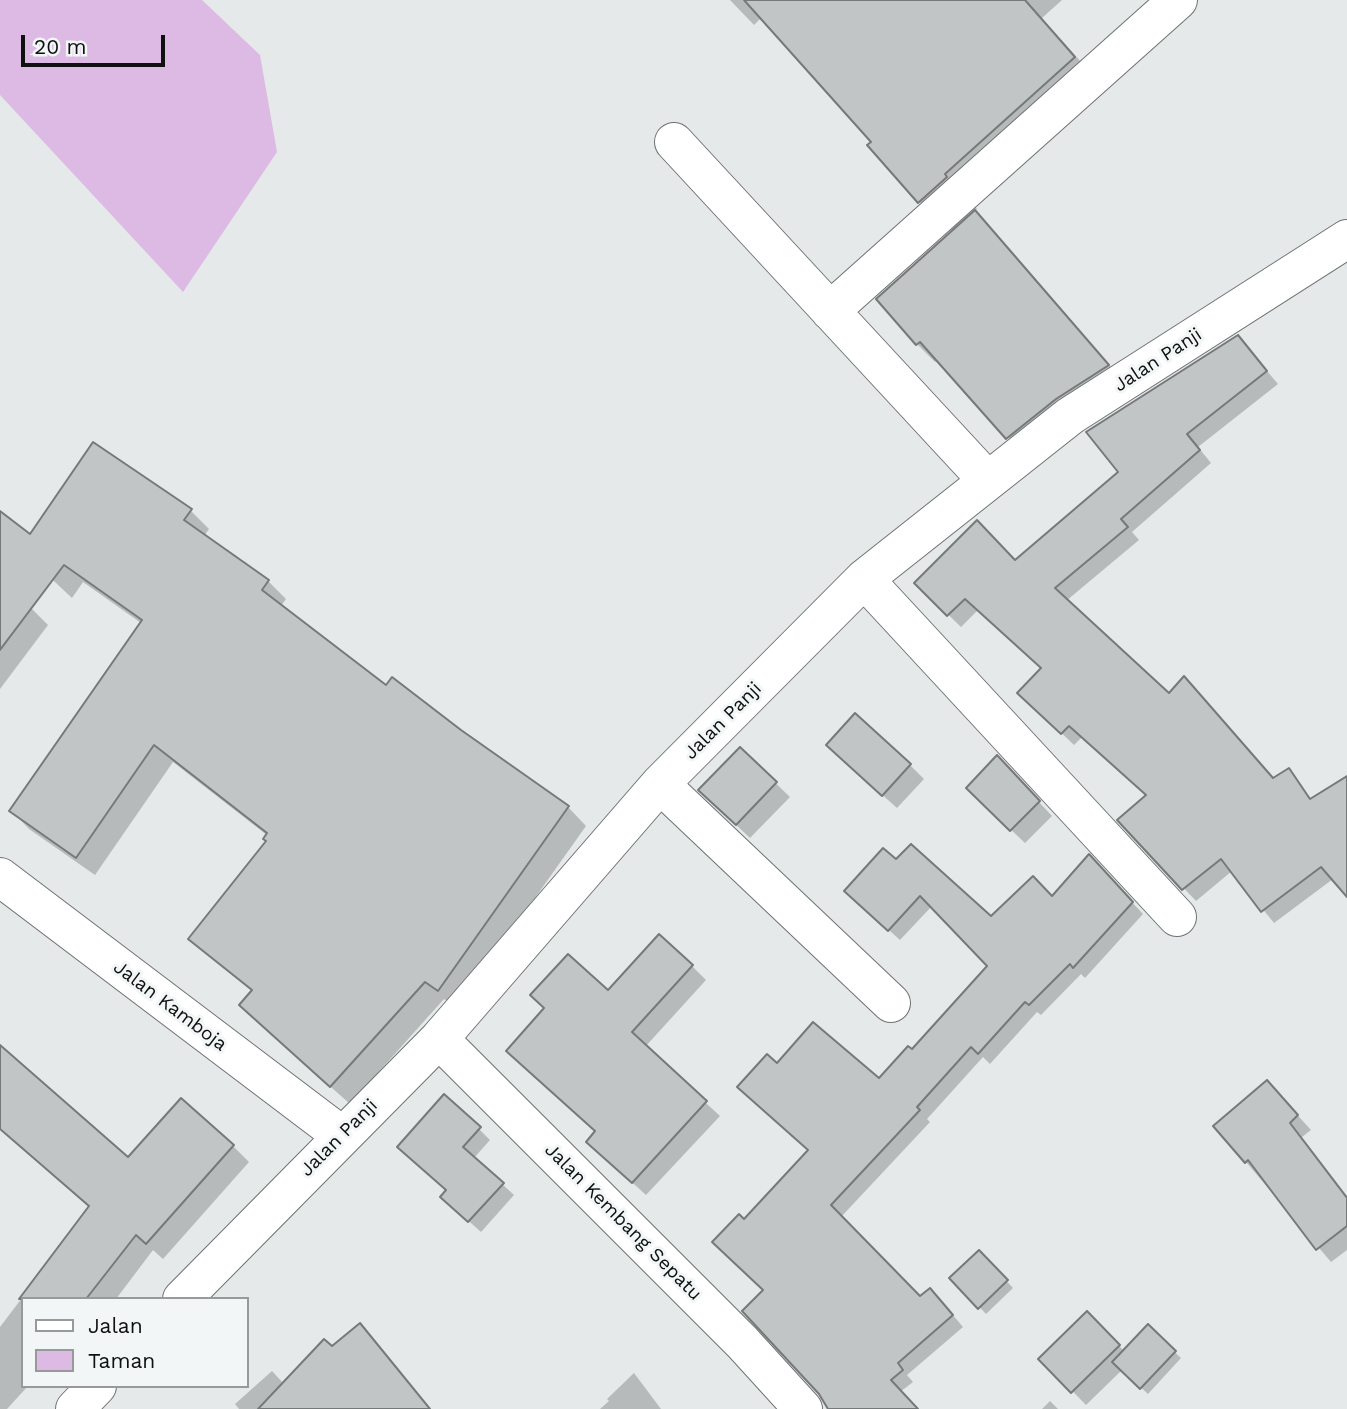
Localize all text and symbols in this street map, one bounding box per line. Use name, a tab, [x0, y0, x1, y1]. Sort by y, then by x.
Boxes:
scale bar	[24, 21, 168, 65]
text: 20 m	[34, 34, 86, 59]
street label: Jalan Panji	[1110, 323, 1206, 397]
street label: Jalan Panji	[680, 678, 766, 764]
street label: Jalan Kamboja	[109, 956, 231, 1056]
street label: Jalan Panji	[296, 1095, 382, 1181]
street label: Jalan Kembang Sepatu	[540, 1139, 706, 1305]
legend	[21, 1297, 248, 1388]
text: Jalan	[88, 1313, 143, 1338]
text: Taman	[88, 1348, 155, 1373]

